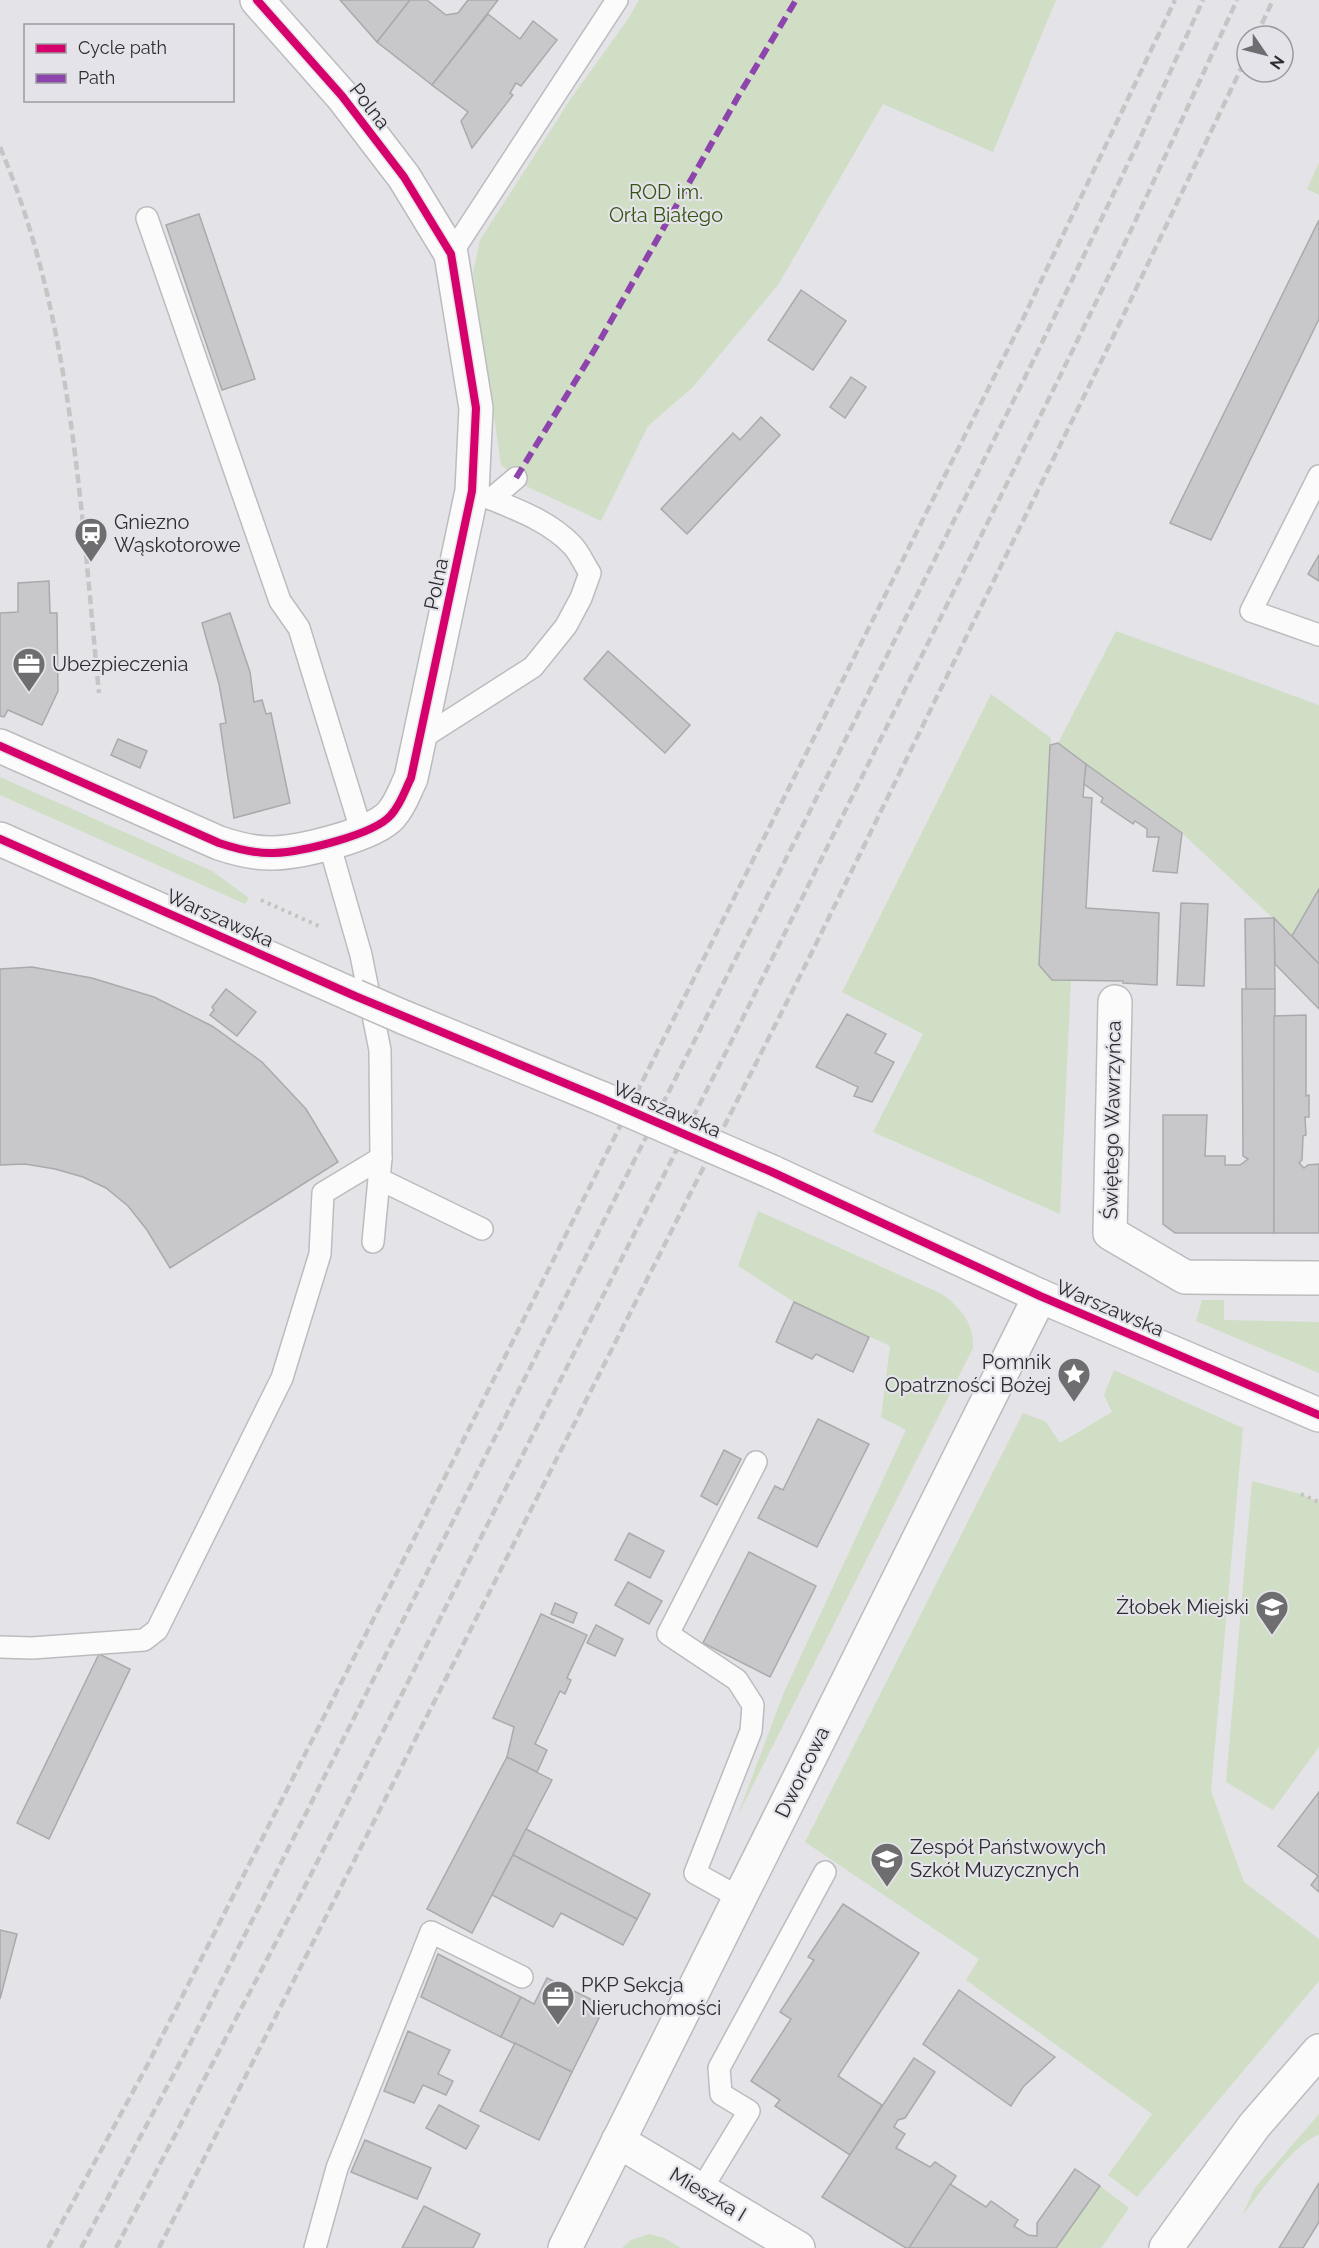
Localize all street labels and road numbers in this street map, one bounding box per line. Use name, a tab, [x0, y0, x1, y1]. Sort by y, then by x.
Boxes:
street label: Polna	[344, 78, 396, 134]
street label: Polna	[419, 556, 453, 612]
street label: Warszawska	[163, 884, 277, 952]
street label: Świętego Wawrzyńca	[1097, 1020, 1126, 1220]
street label: Warszawska	[609, 1075, 725, 1143]
street label: Warszawska	[1052, 1274, 1168, 1342]
street label: Dworcowa	[770, 1723, 834, 1821]
street label: Mieszka I	[666, 2162, 750, 2226]

